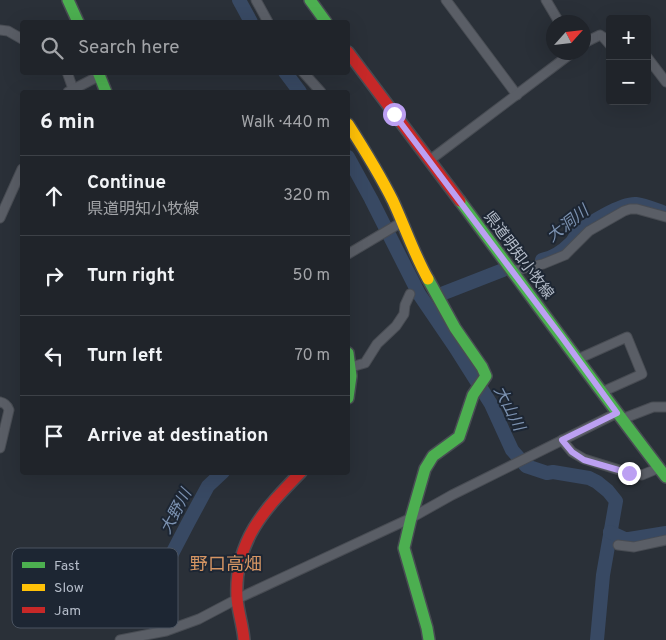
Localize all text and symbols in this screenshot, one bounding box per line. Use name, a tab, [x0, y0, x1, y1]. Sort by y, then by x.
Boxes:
north arrow	[546, 15, 591, 60]
map controls	[606, 15, 651, 105]
button: +	[606, 15, 651, 60]
search box	[20, 20, 350, 75]
icon: search	[38, 34, 66, 62]
text: Search here	[78, 36, 180, 60]
button: −	[606, 60, 651, 105]
route start	[383, 103, 406, 126]
text: 6 min	[40, 109, 95, 136]
text: Walk · 440 m	[241, 113, 330, 133]
text: Continue	[87, 171, 166, 195]
icon: ahead	[40, 182, 68, 210]
text: 320 m	[283, 186, 330, 206]
text: 県道明知小牧線	[87, 200, 199, 220]
water label: 大洞川	[543, 201, 595, 247]
street label: 県道明知小牧線	[479, 208, 558, 304]
icon: right	[40, 262, 68, 290]
text: Turn right	[87, 264, 175, 288]
text: 50 m	[293, 266, 330, 286]
icon: left	[40, 342, 68, 370]
text: Turn left	[87, 344, 163, 368]
text: 70 m	[295, 346, 330, 366]
water label: 大山川	[488, 383, 529, 437]
icon: arrive	[40, 422, 68, 450]
text: Arrive at destination	[87, 424, 268, 448]
route end	[618, 462, 641, 485]
water label: 大野川	[157, 484, 198, 538]
legend	[12, 548, 178, 628]
district label: 野口高畑	[190, 554, 262, 577]
text: Fast	[54, 558, 80, 575]
text: Slow	[54, 580, 84, 597]
text: Jam	[54, 603, 81, 620]

